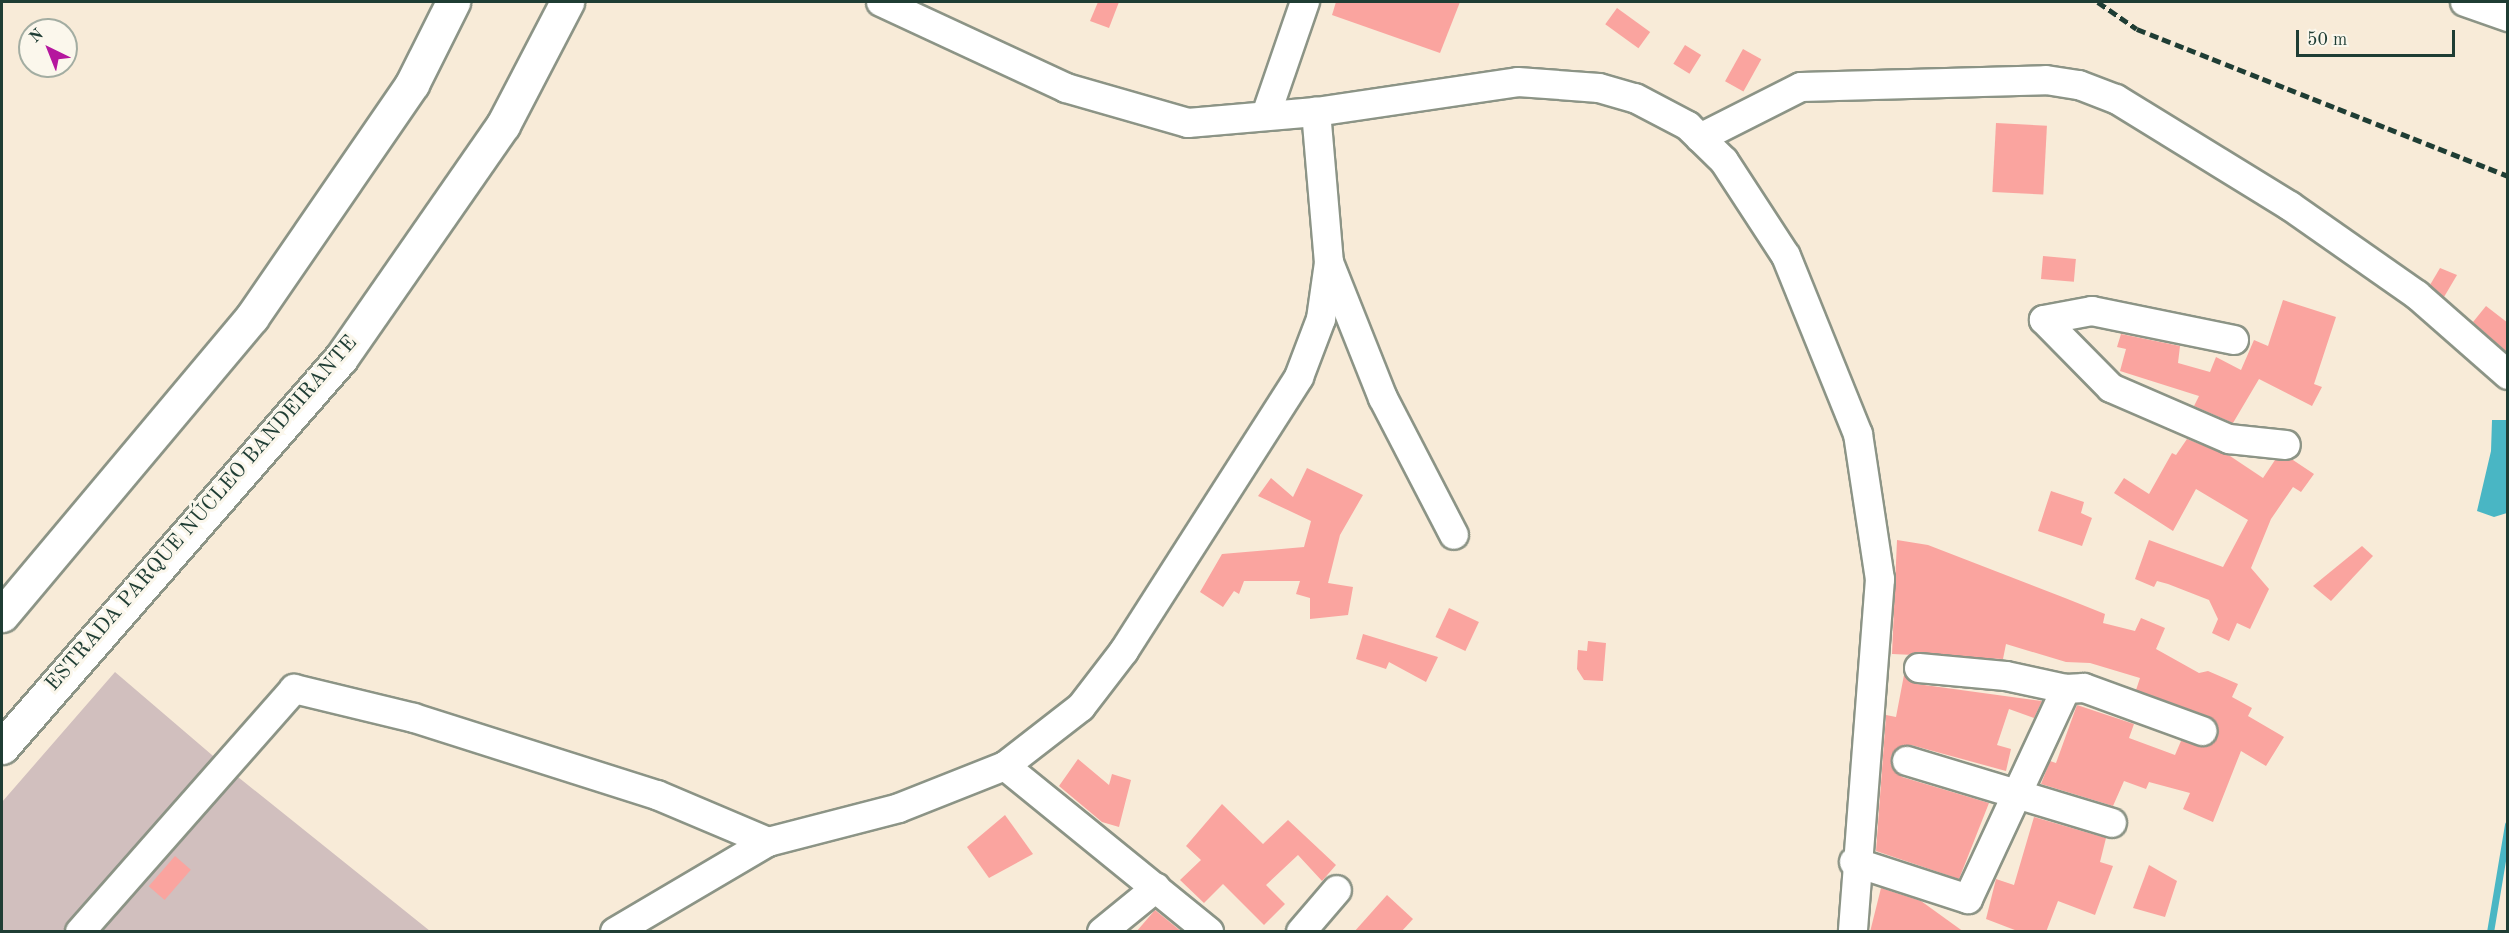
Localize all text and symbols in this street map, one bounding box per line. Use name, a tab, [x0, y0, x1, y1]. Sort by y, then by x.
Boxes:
north arrow	[18, 18, 78, 78]
scale bar	[2299, 18, 2458, 56]
text: N	[27, 26, 47, 46]
text: 50 m	[2307, 31, 2347, 49]
street label: ESTRADA PARQUE NÚCLEO BANDEIRANTE	[41, 331, 363, 697]

